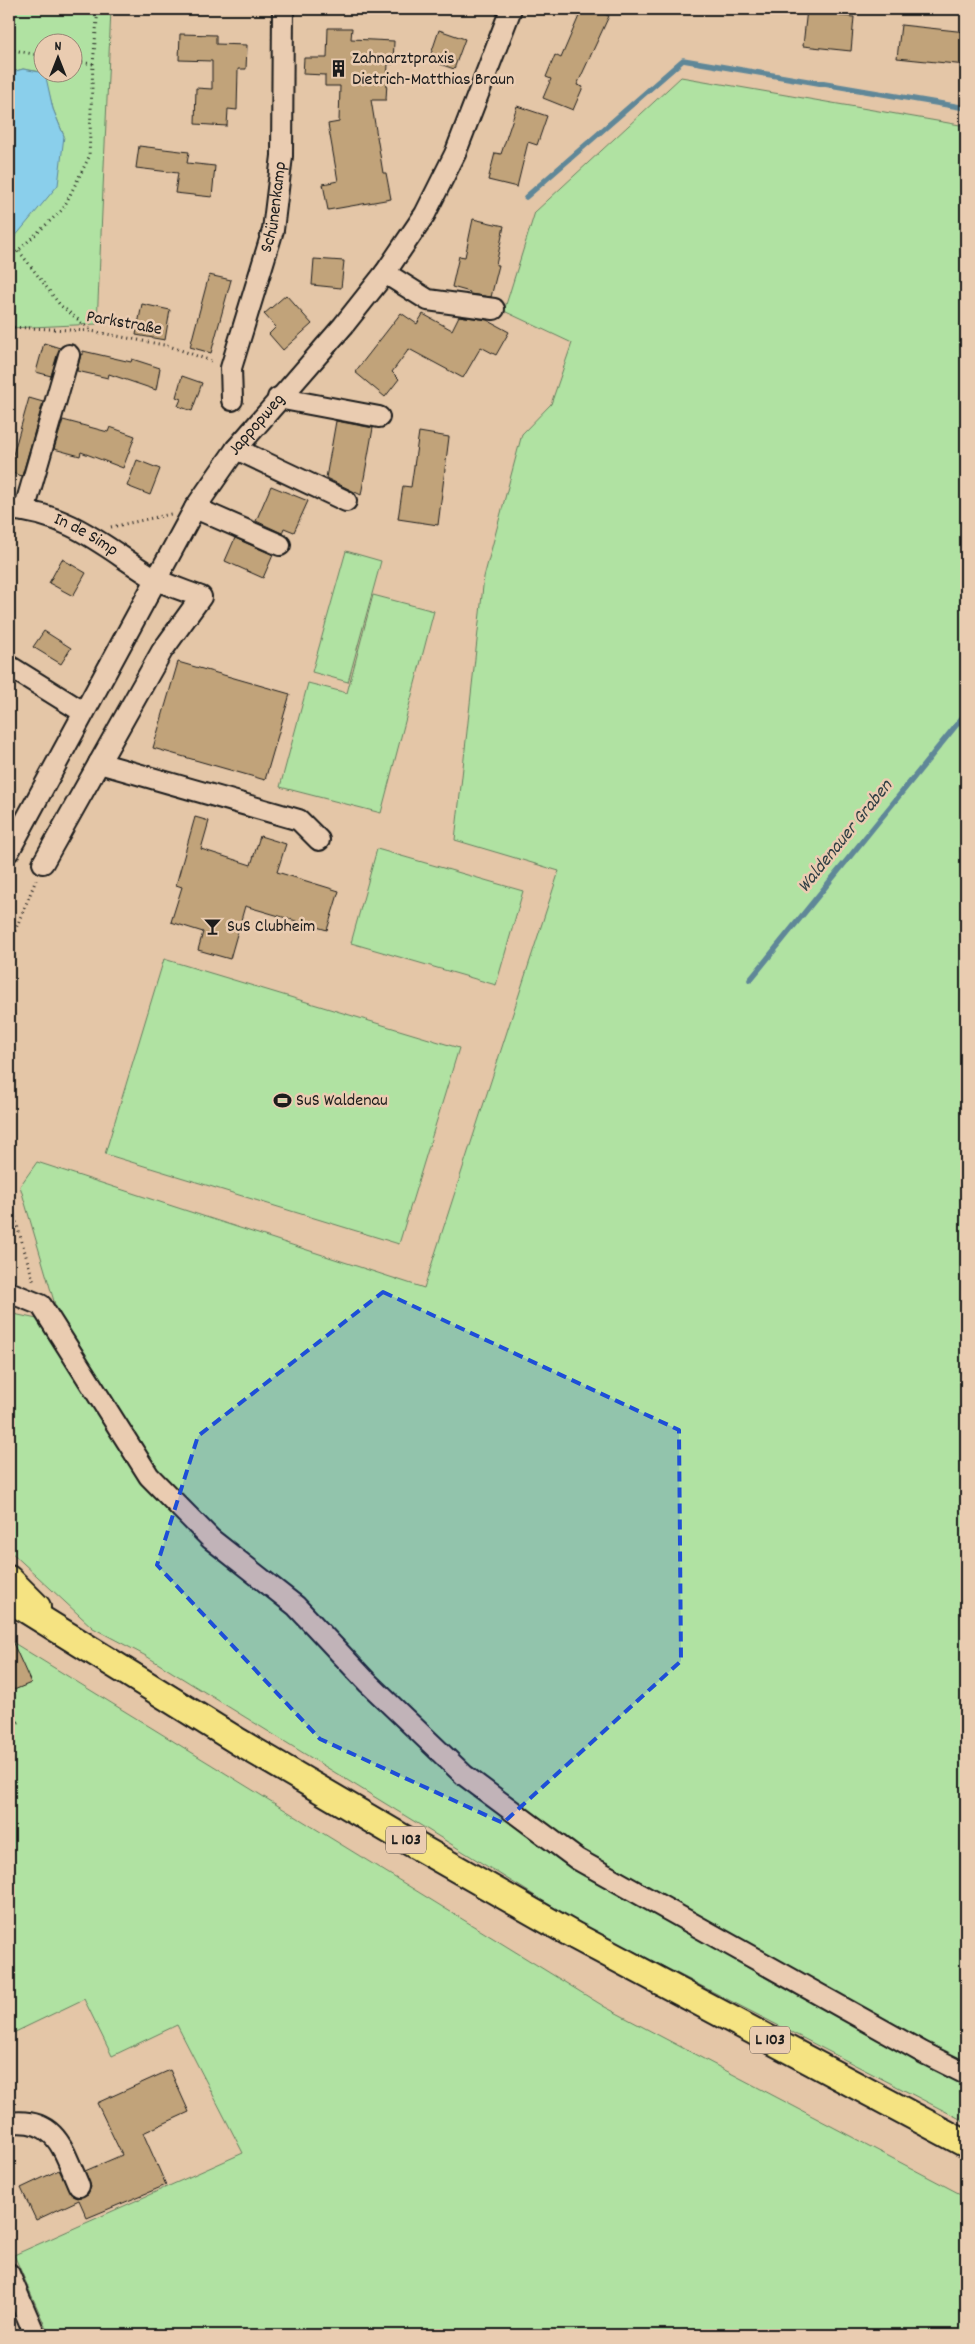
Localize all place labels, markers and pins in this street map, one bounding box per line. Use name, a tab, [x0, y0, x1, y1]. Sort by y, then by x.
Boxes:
place label: Zahnarztpraxis Dietrich-Matthias Braun	[352, 47, 514, 93]
building icon: Zahnarztpraxis Dietrich-Matthias Braun	[328, 59, 348, 79]
place label: SuS Clubheim	[227, 915, 315, 940]
bar icon: SuS Clubheim	[203, 917, 223, 937]
place label: SuS Waldenau	[296, 1089, 388, 1114]
sports icon: SuS Waldenau	[272, 1091, 292, 1111]

